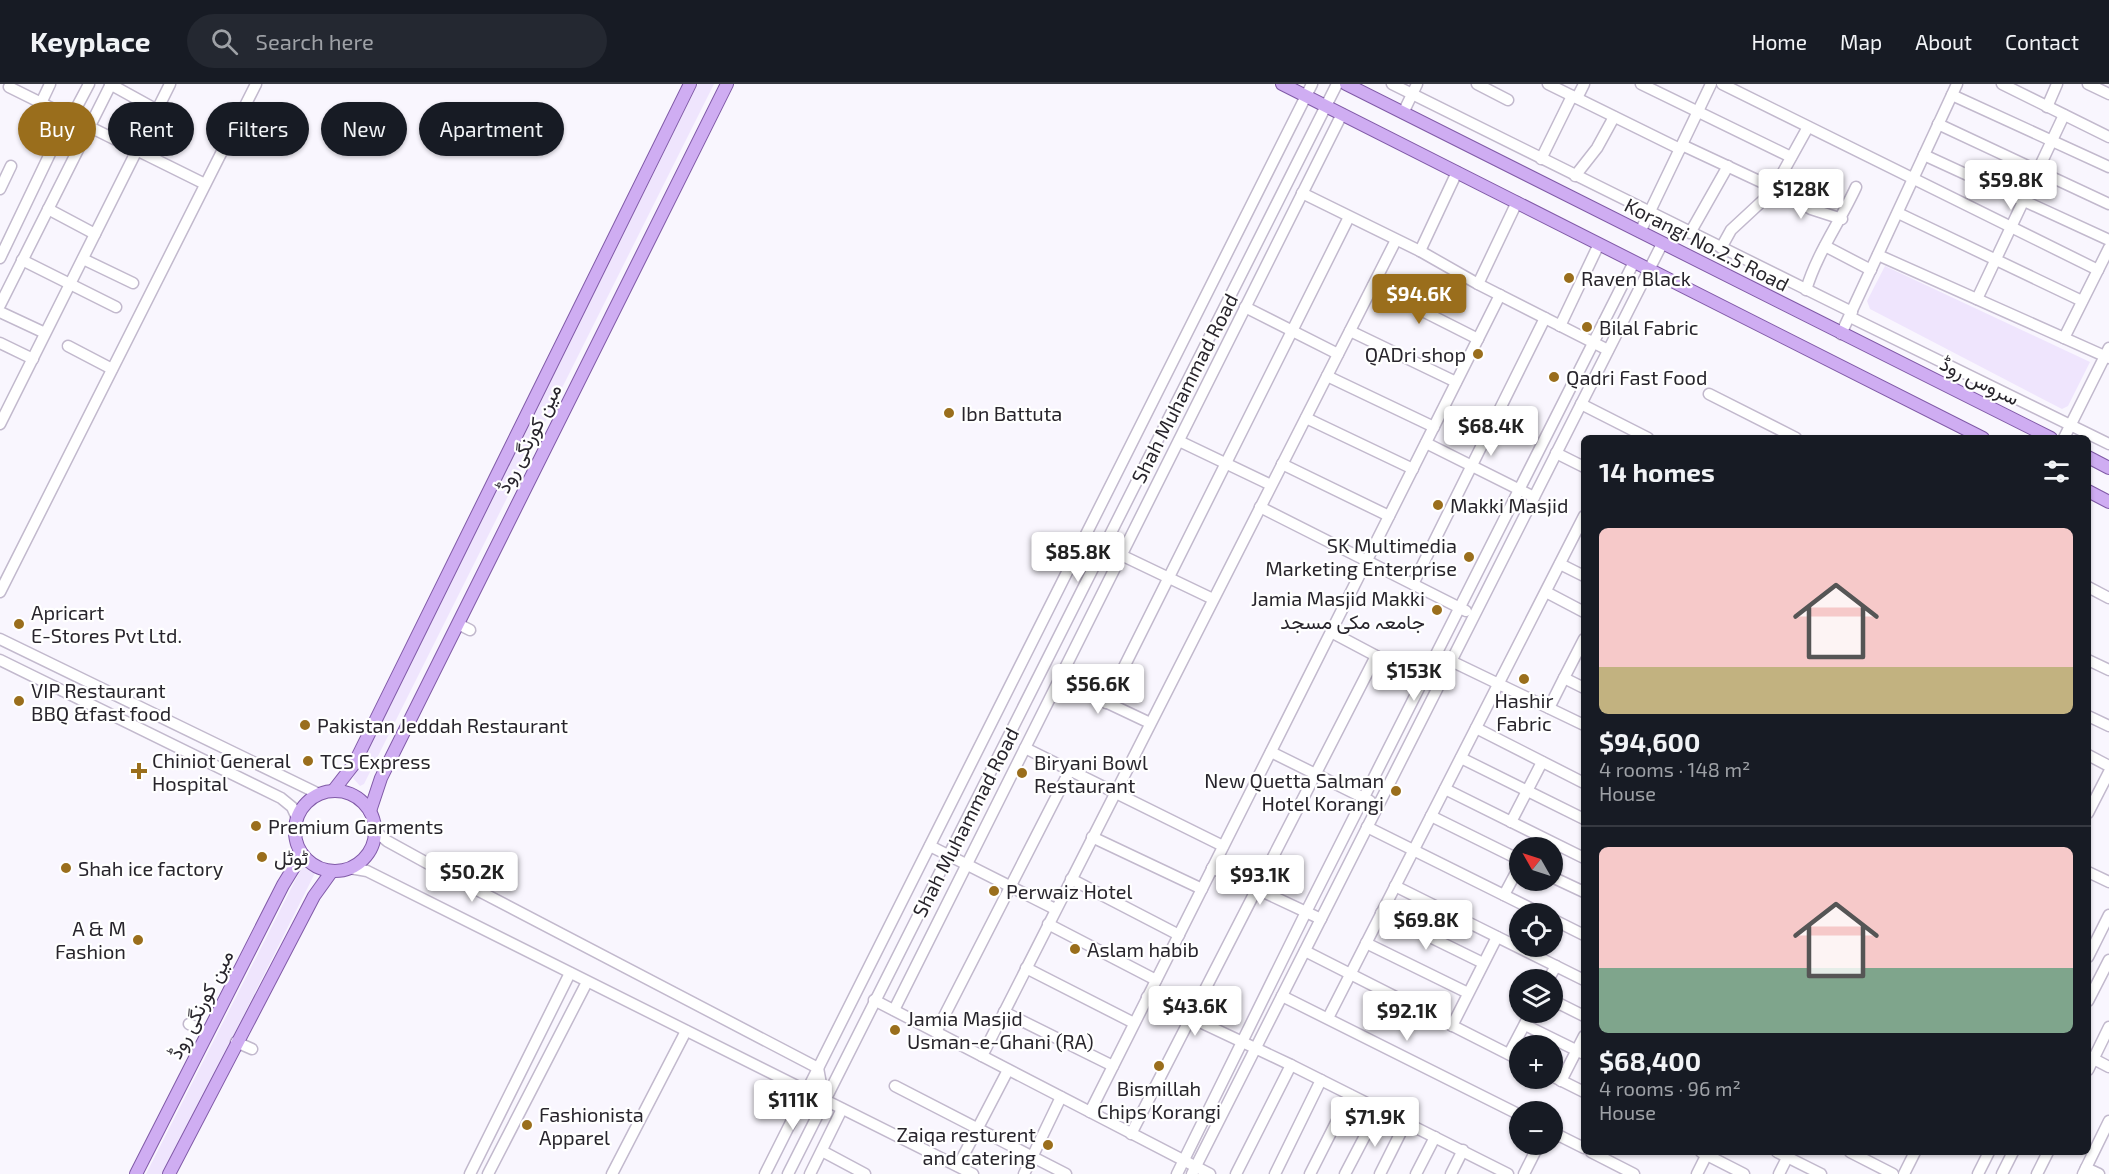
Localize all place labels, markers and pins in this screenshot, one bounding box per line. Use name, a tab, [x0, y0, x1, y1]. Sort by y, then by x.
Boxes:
pin: $59.8K	[1962, 160, 2060, 211]
pin: $128K	[1759, 169, 1843, 220]
place label: Raven Black	[1581, 266, 1691, 290]
marker: Raven Black	[1562, 271, 1576, 285]
pin: $94.6K	[1370, 274, 1468, 325]
place label: Bilal Fabric	[1599, 315, 1699, 339]
marker: Bilal Fabric	[1580, 320, 1594, 334]
place label: QADri shop	[1365, 342, 1466, 366]
marker: QADri shop	[1471, 347, 1485, 361]
place label: Qadri Fast Food	[1566, 365, 1707, 389]
marker: Qadri Fast Food	[1547, 370, 1561, 384]
place label: Ibn Battuta	[961, 401, 1062, 425]
marker: Ibn Battuta	[942, 406, 956, 420]
pin: $68.4K	[1442, 406, 1540, 457]
place label: Makki Masjid	[1450, 493, 1568, 517]
marker: Makki Masjid	[1431, 498, 1445, 512]
pin: $85.8K	[1029, 532, 1127, 583]
place label: SK Multimedia Marketing Enterprise	[1265, 533, 1457, 580]
marker: SK Multimedia Marketing Enterprise	[1462, 550, 1476, 564]
place label: Jamia Masjid Makki جامعہ مکی مسجد	[1251, 586, 1425, 634]
place label: Apricart E-Stores Pvt Ltd.	[31, 600, 182, 647]
marker: Jamia Masjid Makki جامعہ مکی مسجد	[1430, 603, 1444, 617]
marker: Apricart E-Stores Pvt Ltd.	[12, 617, 26, 631]
pin: $153K	[1372, 651, 1456, 702]
pin: $56.6K	[1049, 664, 1147, 715]
marker: Hashir Fabric	[1517, 672, 1531, 686]
place label: VIP Restaurant BBQ &fast food	[31, 678, 171, 725]
place label: Hashir Fabric	[1494, 688, 1554, 735]
marker: VIP Restaurant BBQ &fast food	[12, 694, 26, 708]
place label: Pakistan Jeddah Restaurant	[317, 713, 569, 737]
marker: Pakistan Jeddah Restaurant	[298, 718, 312, 732]
place label: Chiniot General Hospital	[152, 748, 291, 795]
place label: TCS Express	[320, 749, 431, 773]
place label: Biryani Bowl Restaurant	[1034, 750, 1148, 797]
marker: TCS Express	[301, 754, 315, 768]
marker: Chiniot General Hospital	[130, 762, 148, 780]
marker: Biryani Bowl Restaurant	[1015, 766, 1029, 780]
place label: New Quetta Salman Hotel Korangi	[1204, 768, 1384, 815]
marker: New Quetta Salman Hotel Korangi	[1389, 784, 1403, 798]
place label: Premium Garments	[268, 814, 443, 838]
marker: Premium Garments	[249, 819, 263, 833]
place label: ٹوٹل	[274, 845, 308, 871]
marker: ٹوٹل	[255, 850, 269, 864]
pin: $50.2K	[423, 852, 521, 903]
pin: $93.1K	[1211, 855, 1309, 906]
place label: Shah ice factory	[78, 856, 224, 880]
marker: Shah ice factory	[59, 861, 73, 875]
place label: Perwaiz Hotel	[1006, 879, 1133, 903]
marker: Perwaiz Hotel	[987, 884, 1001, 898]
pin: $69.8K	[1377, 900, 1475, 951]
place label: A & M Fashion	[55, 916, 126, 963]
marker: A & M Fashion	[131, 933, 145, 947]
place label: Aslam habib	[1087, 937, 1199, 961]
marker: Aslam habib	[1068, 942, 1082, 956]
pin: $43.6K	[1146, 986, 1244, 1037]
pin: $92.1K	[1358, 991, 1456, 1042]
place label: Jamia Masjid Usman-e-Ghani (RA)	[907, 1006, 1094, 1053]
marker: Jamia Masjid Usman-e-Ghani (RA)	[888, 1023, 902, 1037]
marker: Bismillah Chips Korangi	[1152, 1059, 1166, 1073]
place label: Bismillah Chips Korangi	[1097, 1076, 1221, 1123]
pin: $111K	[751, 1080, 835, 1131]
pin: $71.9K	[1326, 1097, 1424, 1148]
place label: Fashionista Apparel	[539, 1102, 644, 1149]
marker: Fashionista Apparel	[520, 1118, 534, 1132]
place label: Zaiqa resturent and catering	[896, 1122, 1036, 1169]
marker: Zaiqa resturent and catering	[1041, 1138, 1055, 1152]

